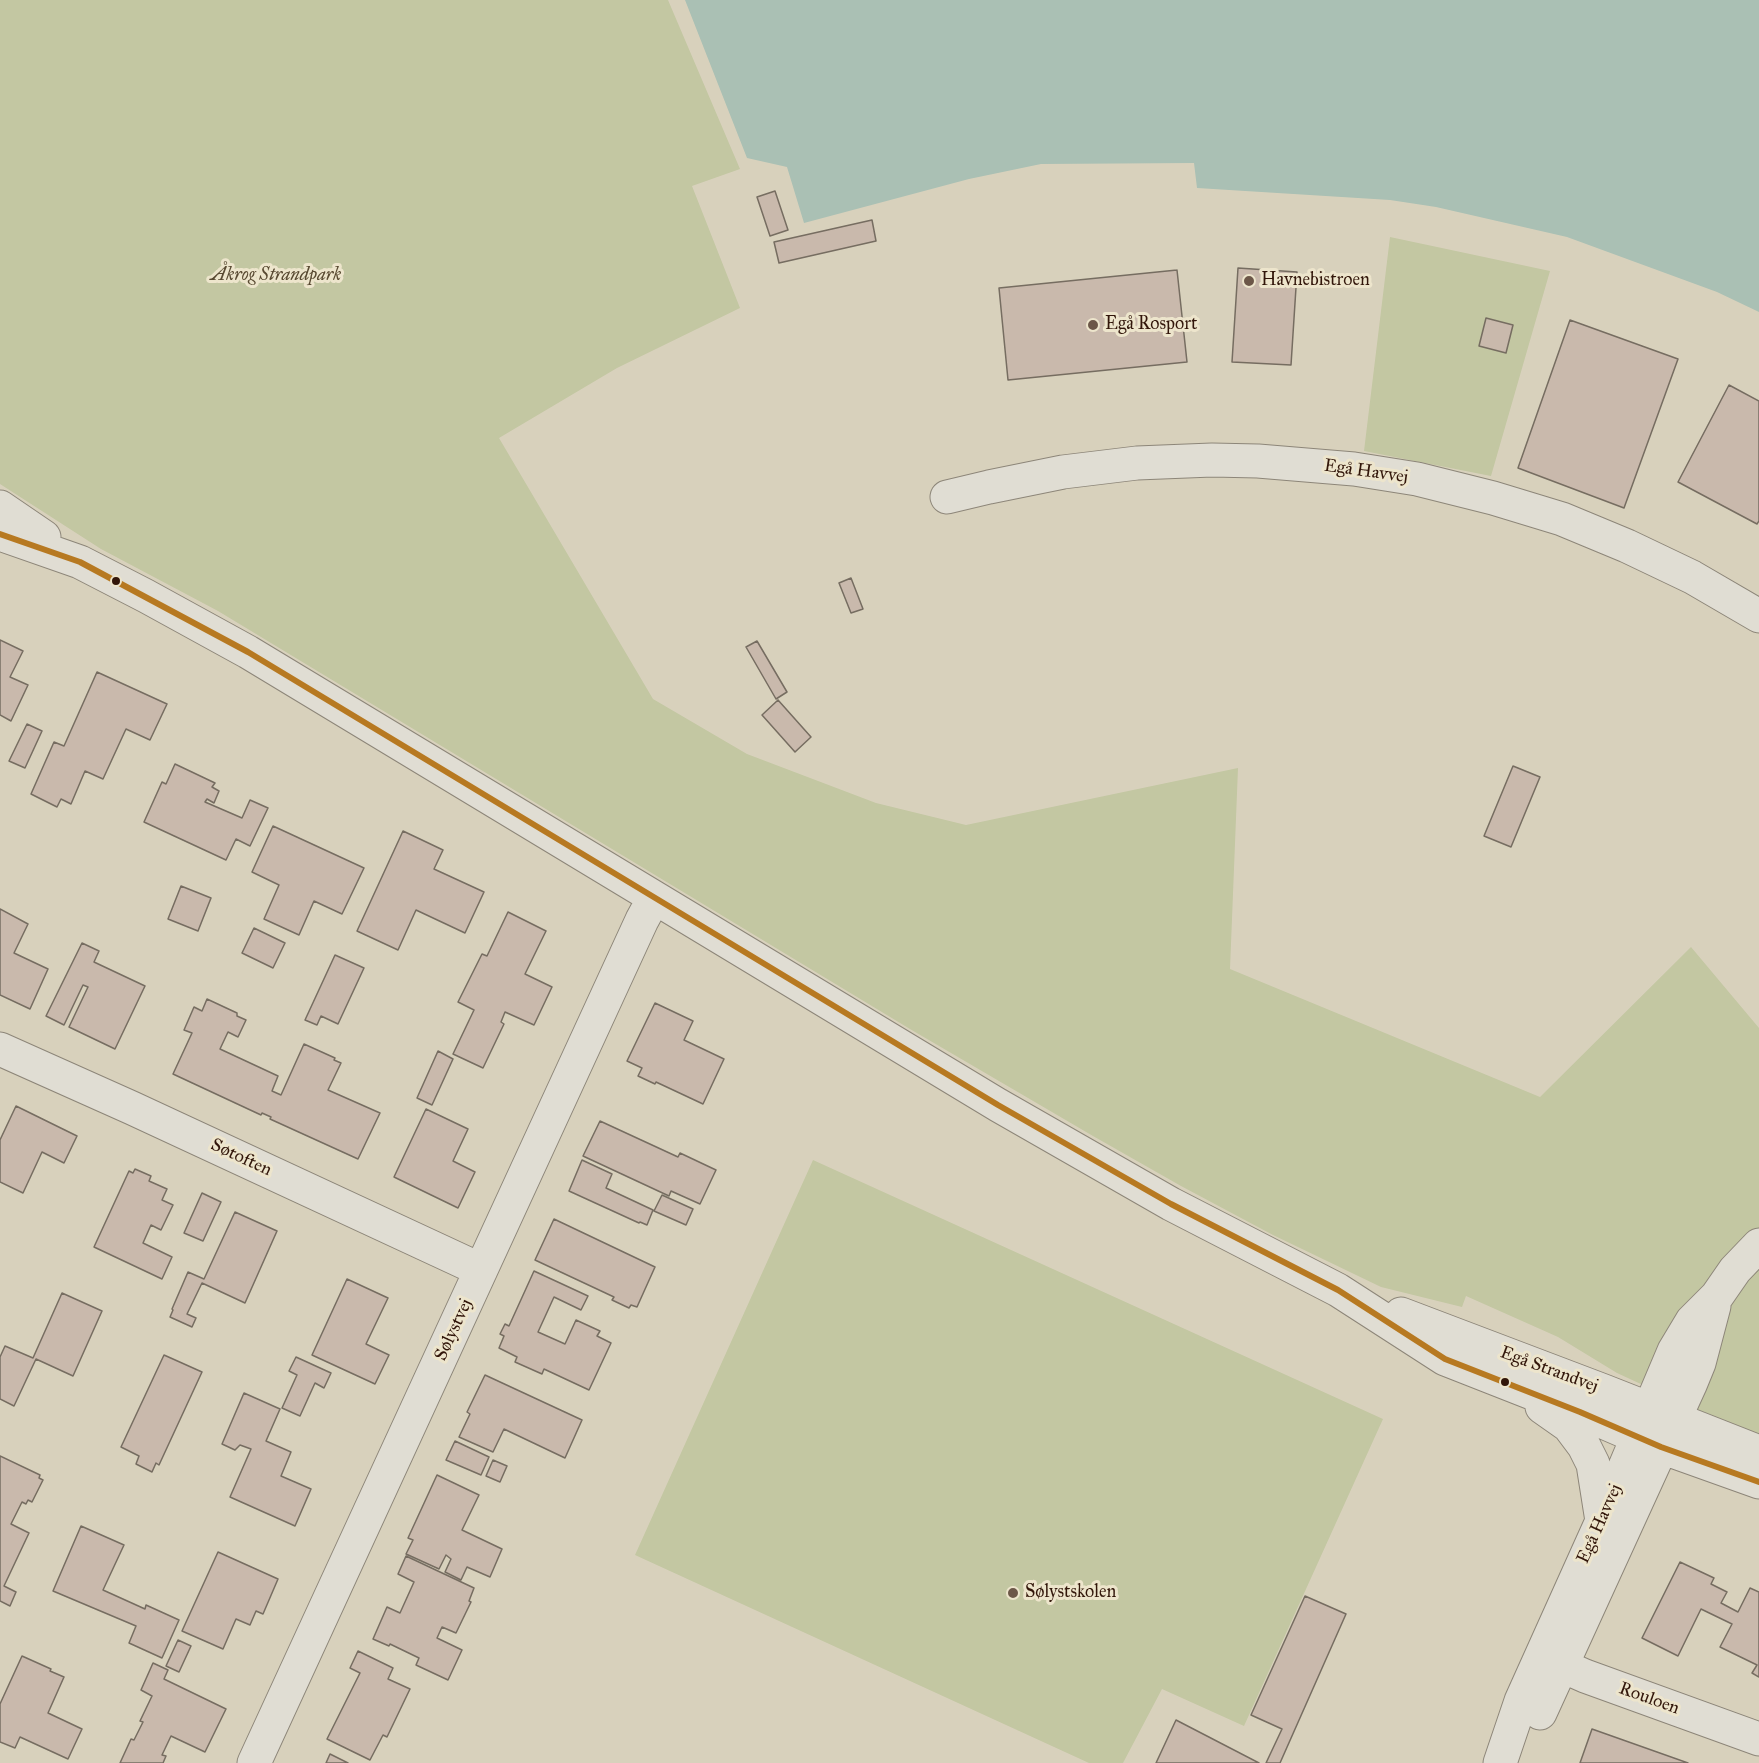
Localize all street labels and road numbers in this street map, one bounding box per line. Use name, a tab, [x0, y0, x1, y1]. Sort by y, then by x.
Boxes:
street label: Egå Havvej	[1323, 455, 1409, 489]
street label: Søtoften	[207, 1135, 275, 1181]
street label: Sølystvej	[430, 1296, 478, 1364]
street label: Egå Strandvej	[1497, 1342, 1601, 1398]
street label: Egå Havvej	[1573, 1481, 1627, 1567]
street label: Rouloen	[1616, 1678, 1682, 1720]

